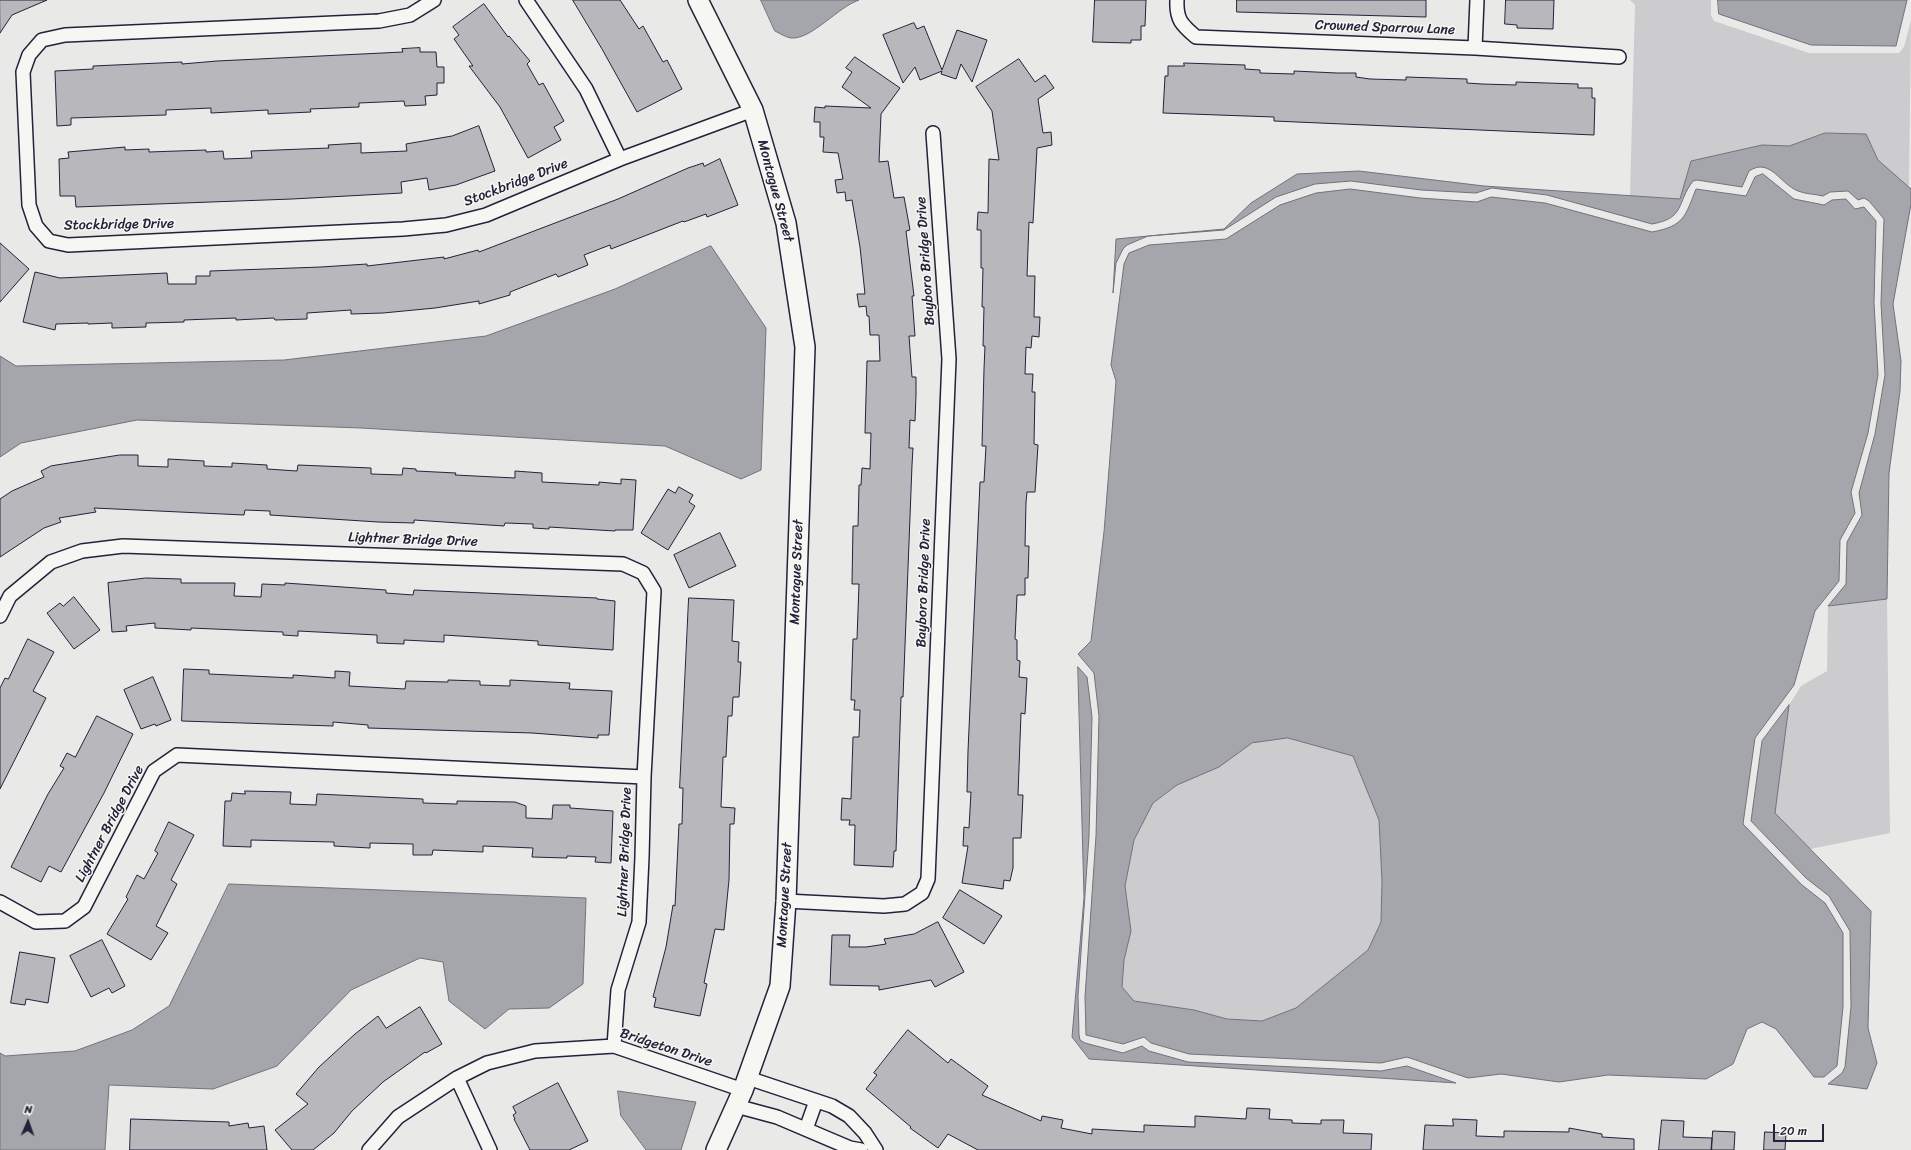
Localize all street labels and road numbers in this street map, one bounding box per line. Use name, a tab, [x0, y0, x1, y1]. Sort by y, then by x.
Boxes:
street label: Crowned Sparrow Lane	[1315, 17, 1455, 39]
street label: Montague Street	[753, 138, 797, 244]
street label: Stockbridge Drive	[462, 155, 570, 211]
street label: Bayboro Bridge Drive	[913, 196, 939, 326]
street label: Stockbridge Drive	[64, 216, 174, 234]
street label: Bayboro Bridge Drive	[913, 518, 935, 648]
street label: Montague Street	[787, 519, 807, 625]
street label: Lightner Bridge Drive	[348, 529, 478, 551]
street label: Lightner Bridge Drive	[72, 763, 148, 885]
street label: Lightner Bridge Drive	[614, 787, 636, 917]
street label: Montague Street	[774, 842, 796, 948]
street label: Bridgeton Drive	[618, 1025, 714, 1071]

